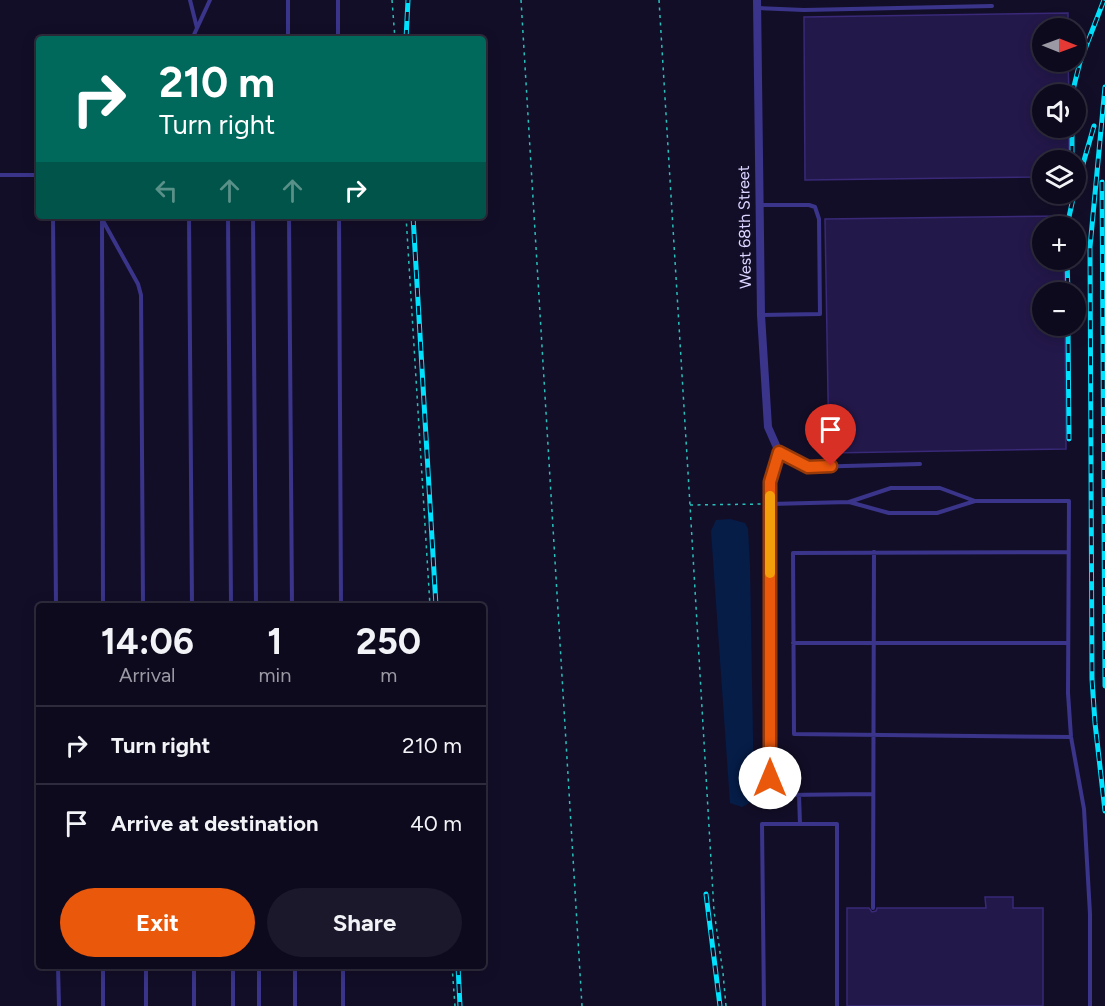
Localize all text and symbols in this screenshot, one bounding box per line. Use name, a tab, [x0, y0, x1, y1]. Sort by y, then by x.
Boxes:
north arrow	[1032, 18, 1086, 72]
map controls	[1032, 18, 1086, 336]
text: 210 m	[159, 57, 275, 108]
icon: right	[60, 60, 138, 138]
button: sound	[1032, 84, 1086, 138]
text: Turn right	[159, 108, 275, 141]
button: layers	[1032, 150, 1086, 204]
street label: West 68th Street	[734, 165, 755, 289]
icon: left	[150, 174, 183, 207]
icon: ahead	[213, 174, 246, 207]
icon: ahead	[276, 174, 309, 207]
icon: right	[339, 174, 372, 207]
button: +	[1032, 216, 1086, 270]
button: −	[1032, 282, 1086, 336]
pin	[805, 404, 856, 466]
icon: arrive	[814, 413, 847, 446]
text: 14:06	[101, 620, 194, 663]
text: 1	[267, 620, 283, 663]
text: 250	[356, 620, 421, 663]
text: Arrival	[119, 663, 176, 687]
text: min	[259, 663, 291, 687]
text: m	[380, 663, 397, 687]
icon: right	[60, 729, 93, 762]
text: Turn right	[111, 732, 210, 759]
text: 210 m	[402, 732, 462, 759]
position arrow	[738, 746, 802, 810]
icon: arrive	[60, 807, 93, 840]
text: Arrive at destination	[111, 810, 319, 837]
text: 40 m	[410, 810, 462, 837]
button: Exit	[60, 888, 255, 957]
button: Share	[267, 888, 462, 957]

